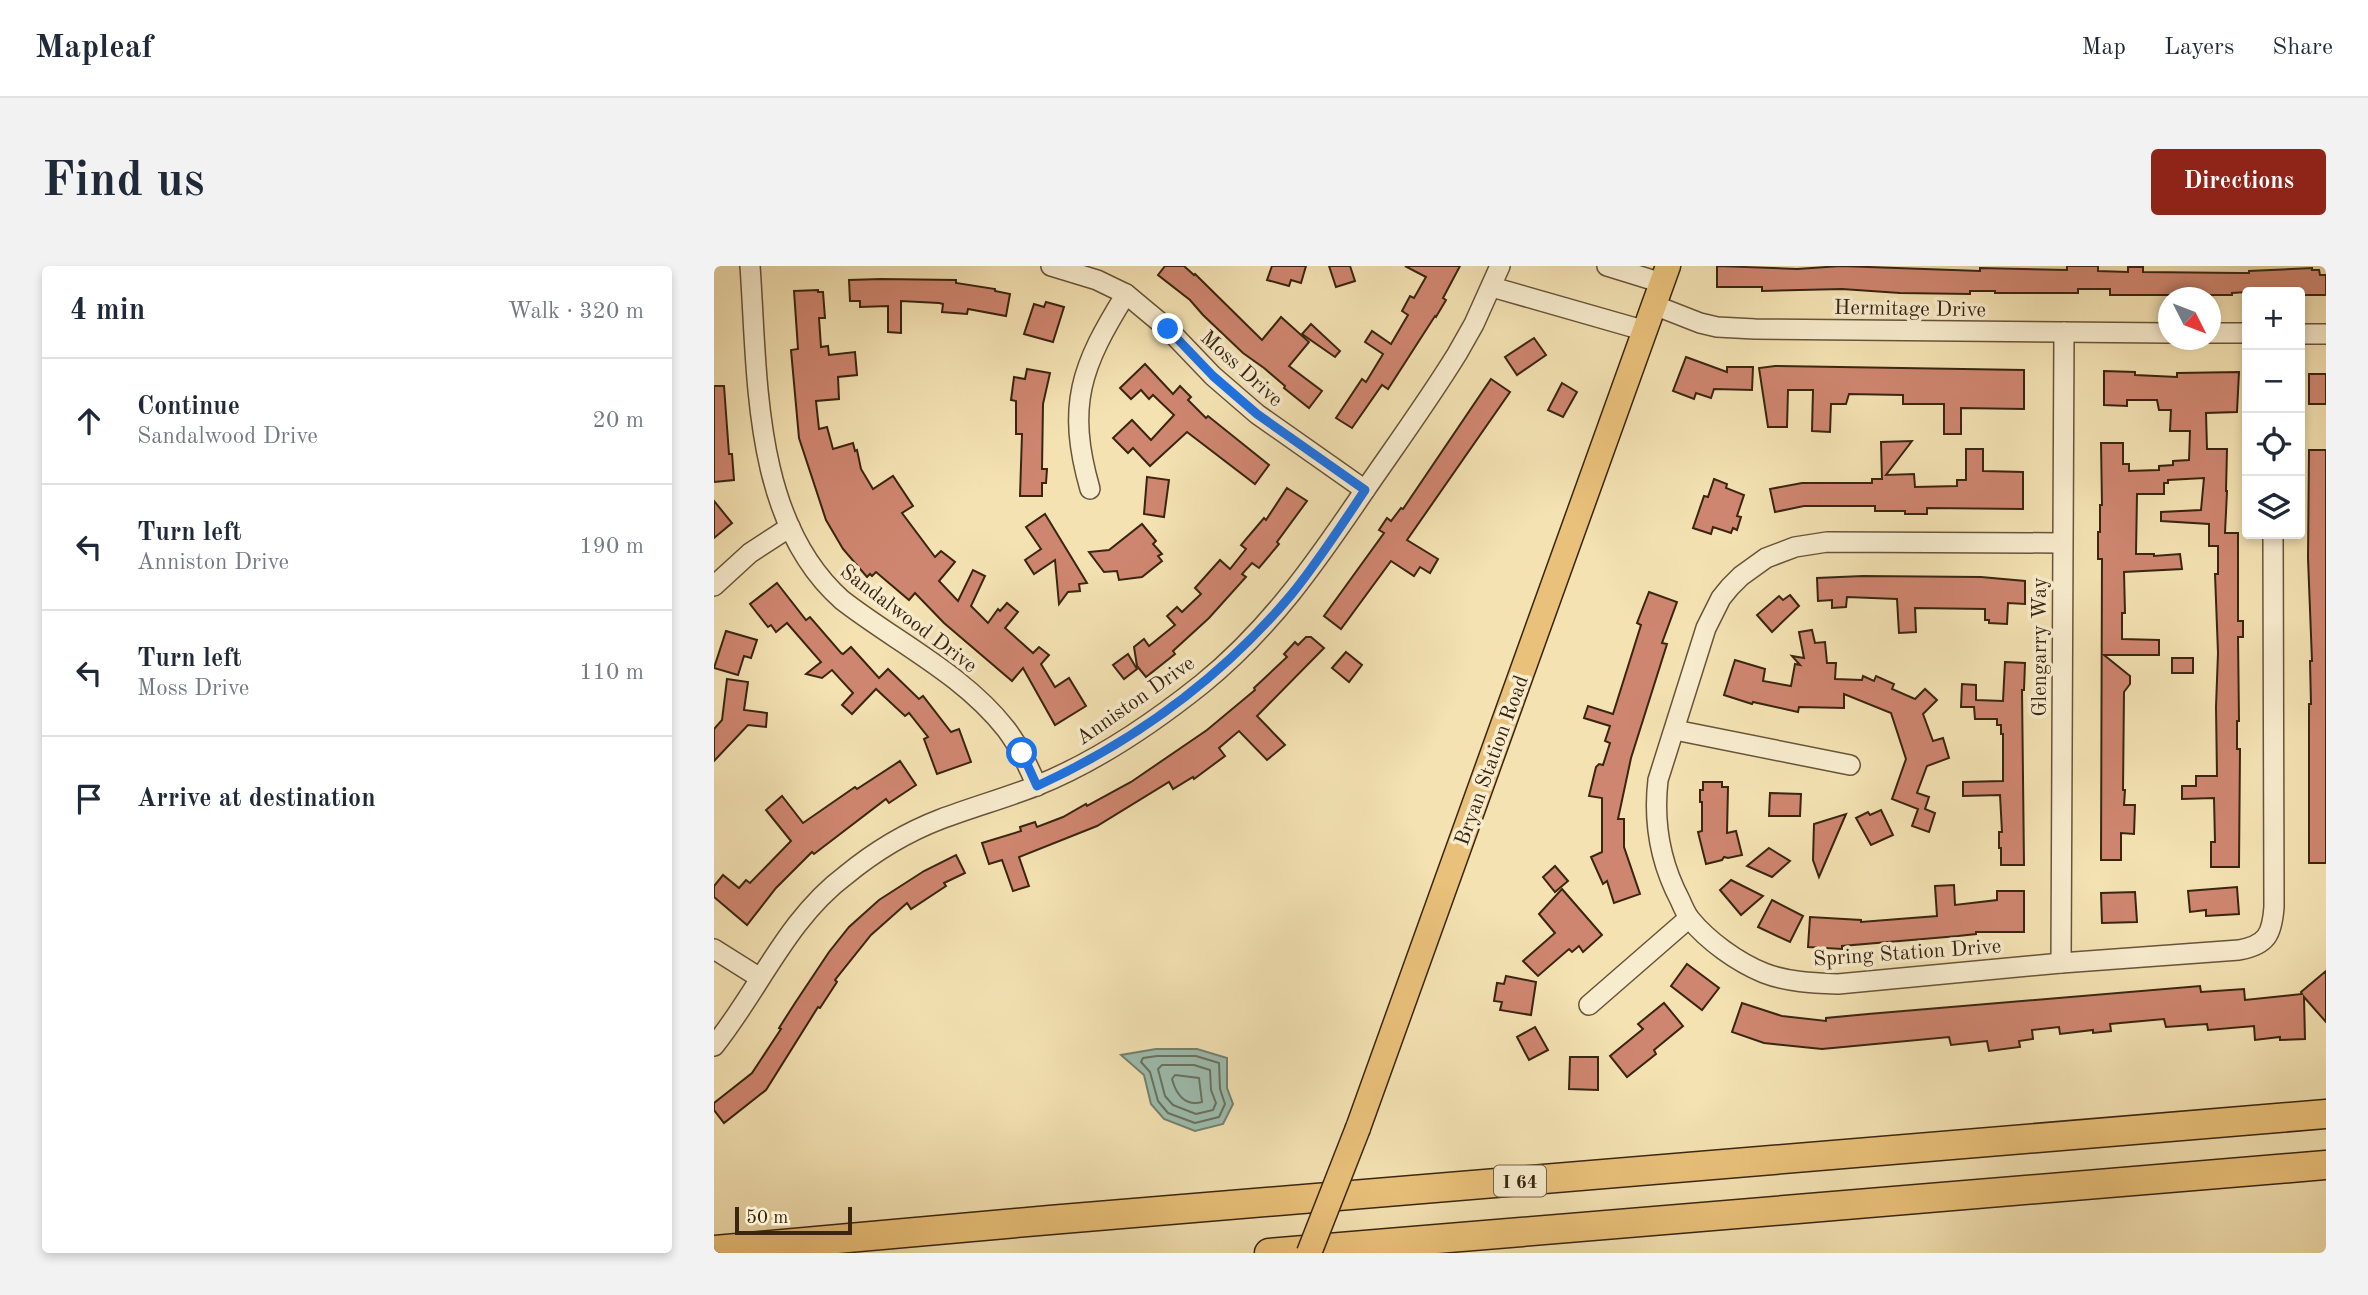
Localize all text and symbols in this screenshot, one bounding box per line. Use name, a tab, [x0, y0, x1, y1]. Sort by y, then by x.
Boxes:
text: Mapleaf	[35, 32, 153, 65]
text: Map	[2082, 36, 2126, 60]
text: Layers	[2164, 36, 2234, 60]
text: Share	[2272, 36, 2333, 60]
button: Directions	[2151, 149, 2326, 215]
text: Find us	[42, 158, 205, 207]
north arrow	[2158, 287, 2221, 350]
map controls	[2242, 287, 2305, 539]
button: +	[2242, 287, 2305, 350]
text: 4 min	[70, 296, 145, 326]
street label: Hermitage Drive	[1834, 298, 1986, 321]
text: Walk · 320 m	[508, 300, 644, 323]
route end	[1152, 313, 1183, 344]
street label: Moss Drive	[1196, 327, 1286, 411]
button: −	[2242, 350, 2305, 413]
text: Continue	[137, 394, 240, 420]
icon: ahead	[70, 402, 108, 440]
text: 20 m	[593, 409, 644, 432]
button: locate	[2242, 413, 2305, 476]
text: Sandalwood Drive	[137, 425, 318, 448]
button: layers	[2242, 476, 2305, 539]
text: Turn left	[137, 520, 242, 546]
icon: left	[70, 528, 108, 566]
text: 190 m	[579, 535, 644, 558]
text: Anniston Drive	[137, 551, 289, 574]
street label: Sandalwood Drive	[836, 561, 980, 677]
street label: Glengarry Way	[2030, 577, 2051, 717]
text: Turn left	[137, 646, 242, 672]
street label: Anniston Drive	[1073, 653, 1199, 750]
icon: left	[70, 654, 108, 692]
text: 110 m	[579, 661, 644, 684]
street label: Bryan Station Road	[1452, 673, 1533, 848]
text: Moss Drive	[137, 677, 249, 700]
route start	[1006, 737, 1037, 768]
icon: arrive	[70, 780, 108, 818]
text: Arrive at destination	[137, 786, 376, 812]
street label: Spring Station Drive	[1812, 936, 2002, 971]
road number: I 64	[1494, 1166, 1546, 1197]
scale bar	[735, 1204, 852, 1236]
text: 50 m	[746, 1209, 788, 1228]

